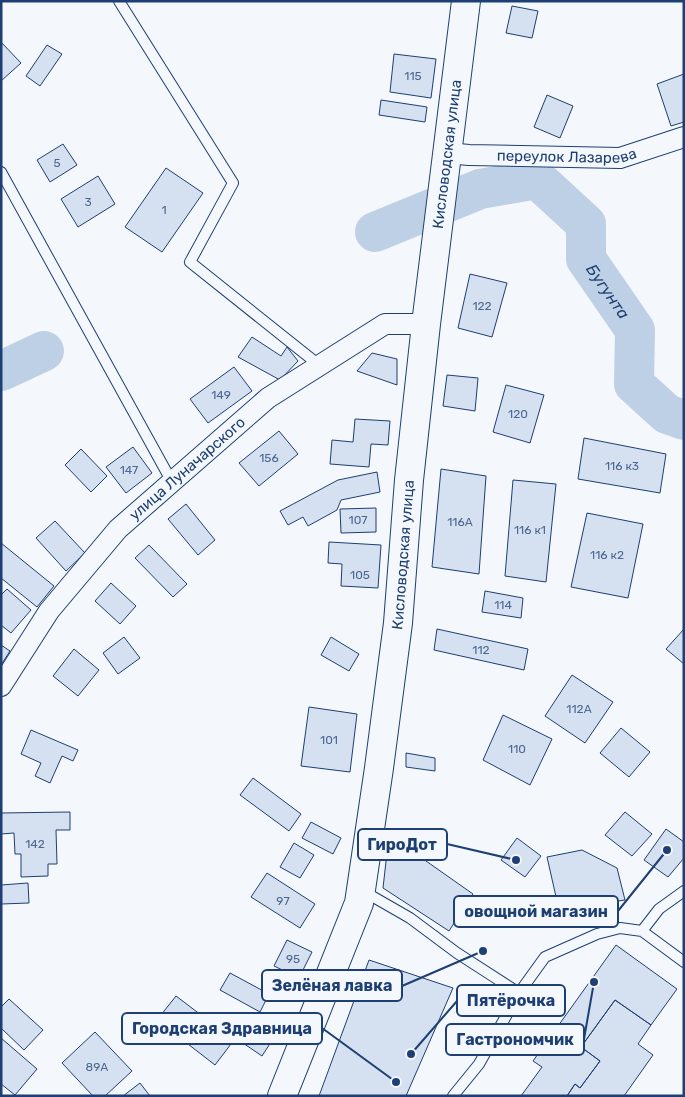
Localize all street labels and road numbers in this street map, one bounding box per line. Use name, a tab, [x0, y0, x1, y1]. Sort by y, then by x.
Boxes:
street label: Кисловодская улица	[429, 79, 465, 230]
street label: переулок Лазарева	[497, 144, 639, 167]
street label: улица Луначарского	[125, 413, 249, 524]
street label: Кисловодская улица	[388, 479, 418, 631]

